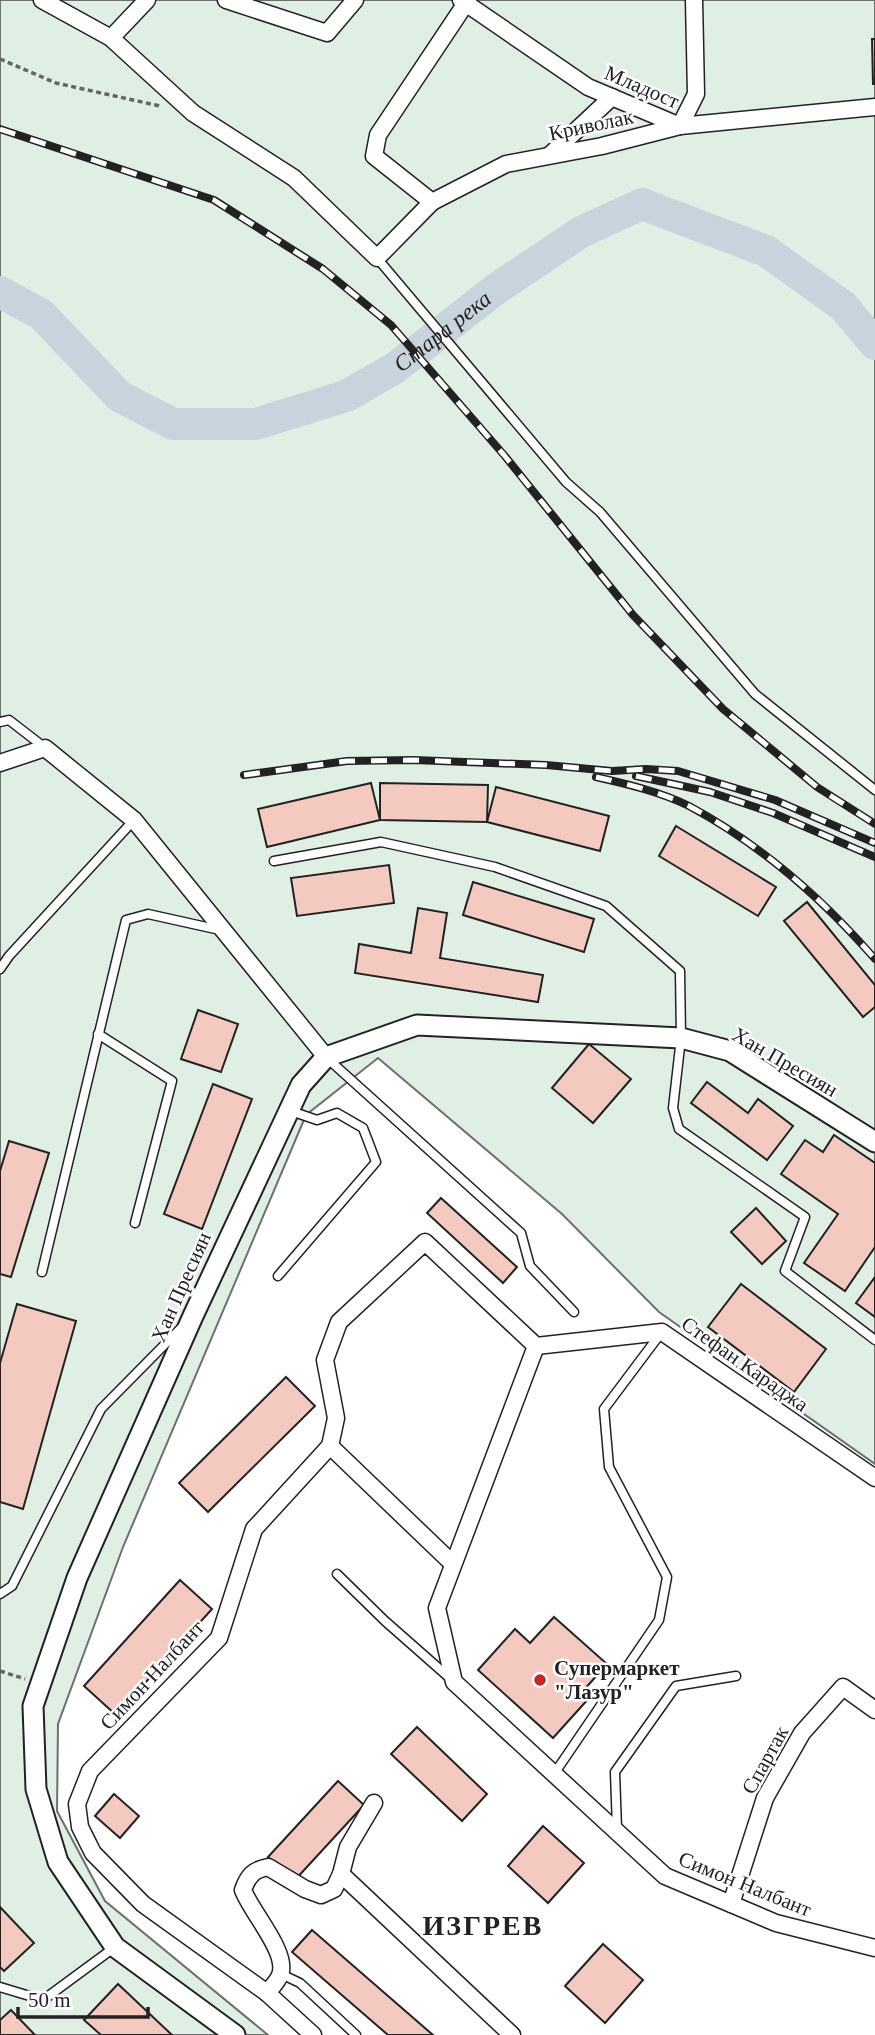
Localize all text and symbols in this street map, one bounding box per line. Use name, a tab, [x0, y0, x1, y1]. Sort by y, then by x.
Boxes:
street label: Младост	[601, 61, 683, 113]
street label: Криволак	[547, 104, 636, 146]
water label: Стара река	[389, 286, 496, 377]
street label: Хан Пресиян	[728, 1022, 842, 1102]
street label: Хан Пресиян	[146, 1228, 216, 1346]
street label: Стефан Караджа	[677, 1311, 814, 1417]
street label: Симон Налбант	[95, 1615, 209, 1735]
place label: Супермаркет "Лазур"	[554, 1656, 680, 1704]
marker: Супермаркет "Лазур"	[532, 1672, 548, 1688]
street label: Спартак	[737, 1721, 794, 1798]
street label: Симон Налбант	[675, 1846, 815, 1922]
district label: ИЗГРЕВ	[423, 1910, 543, 1941]
scale bar	[18, 1976, 147, 2020]
text: 50 m	[28, 1988, 71, 2012]

